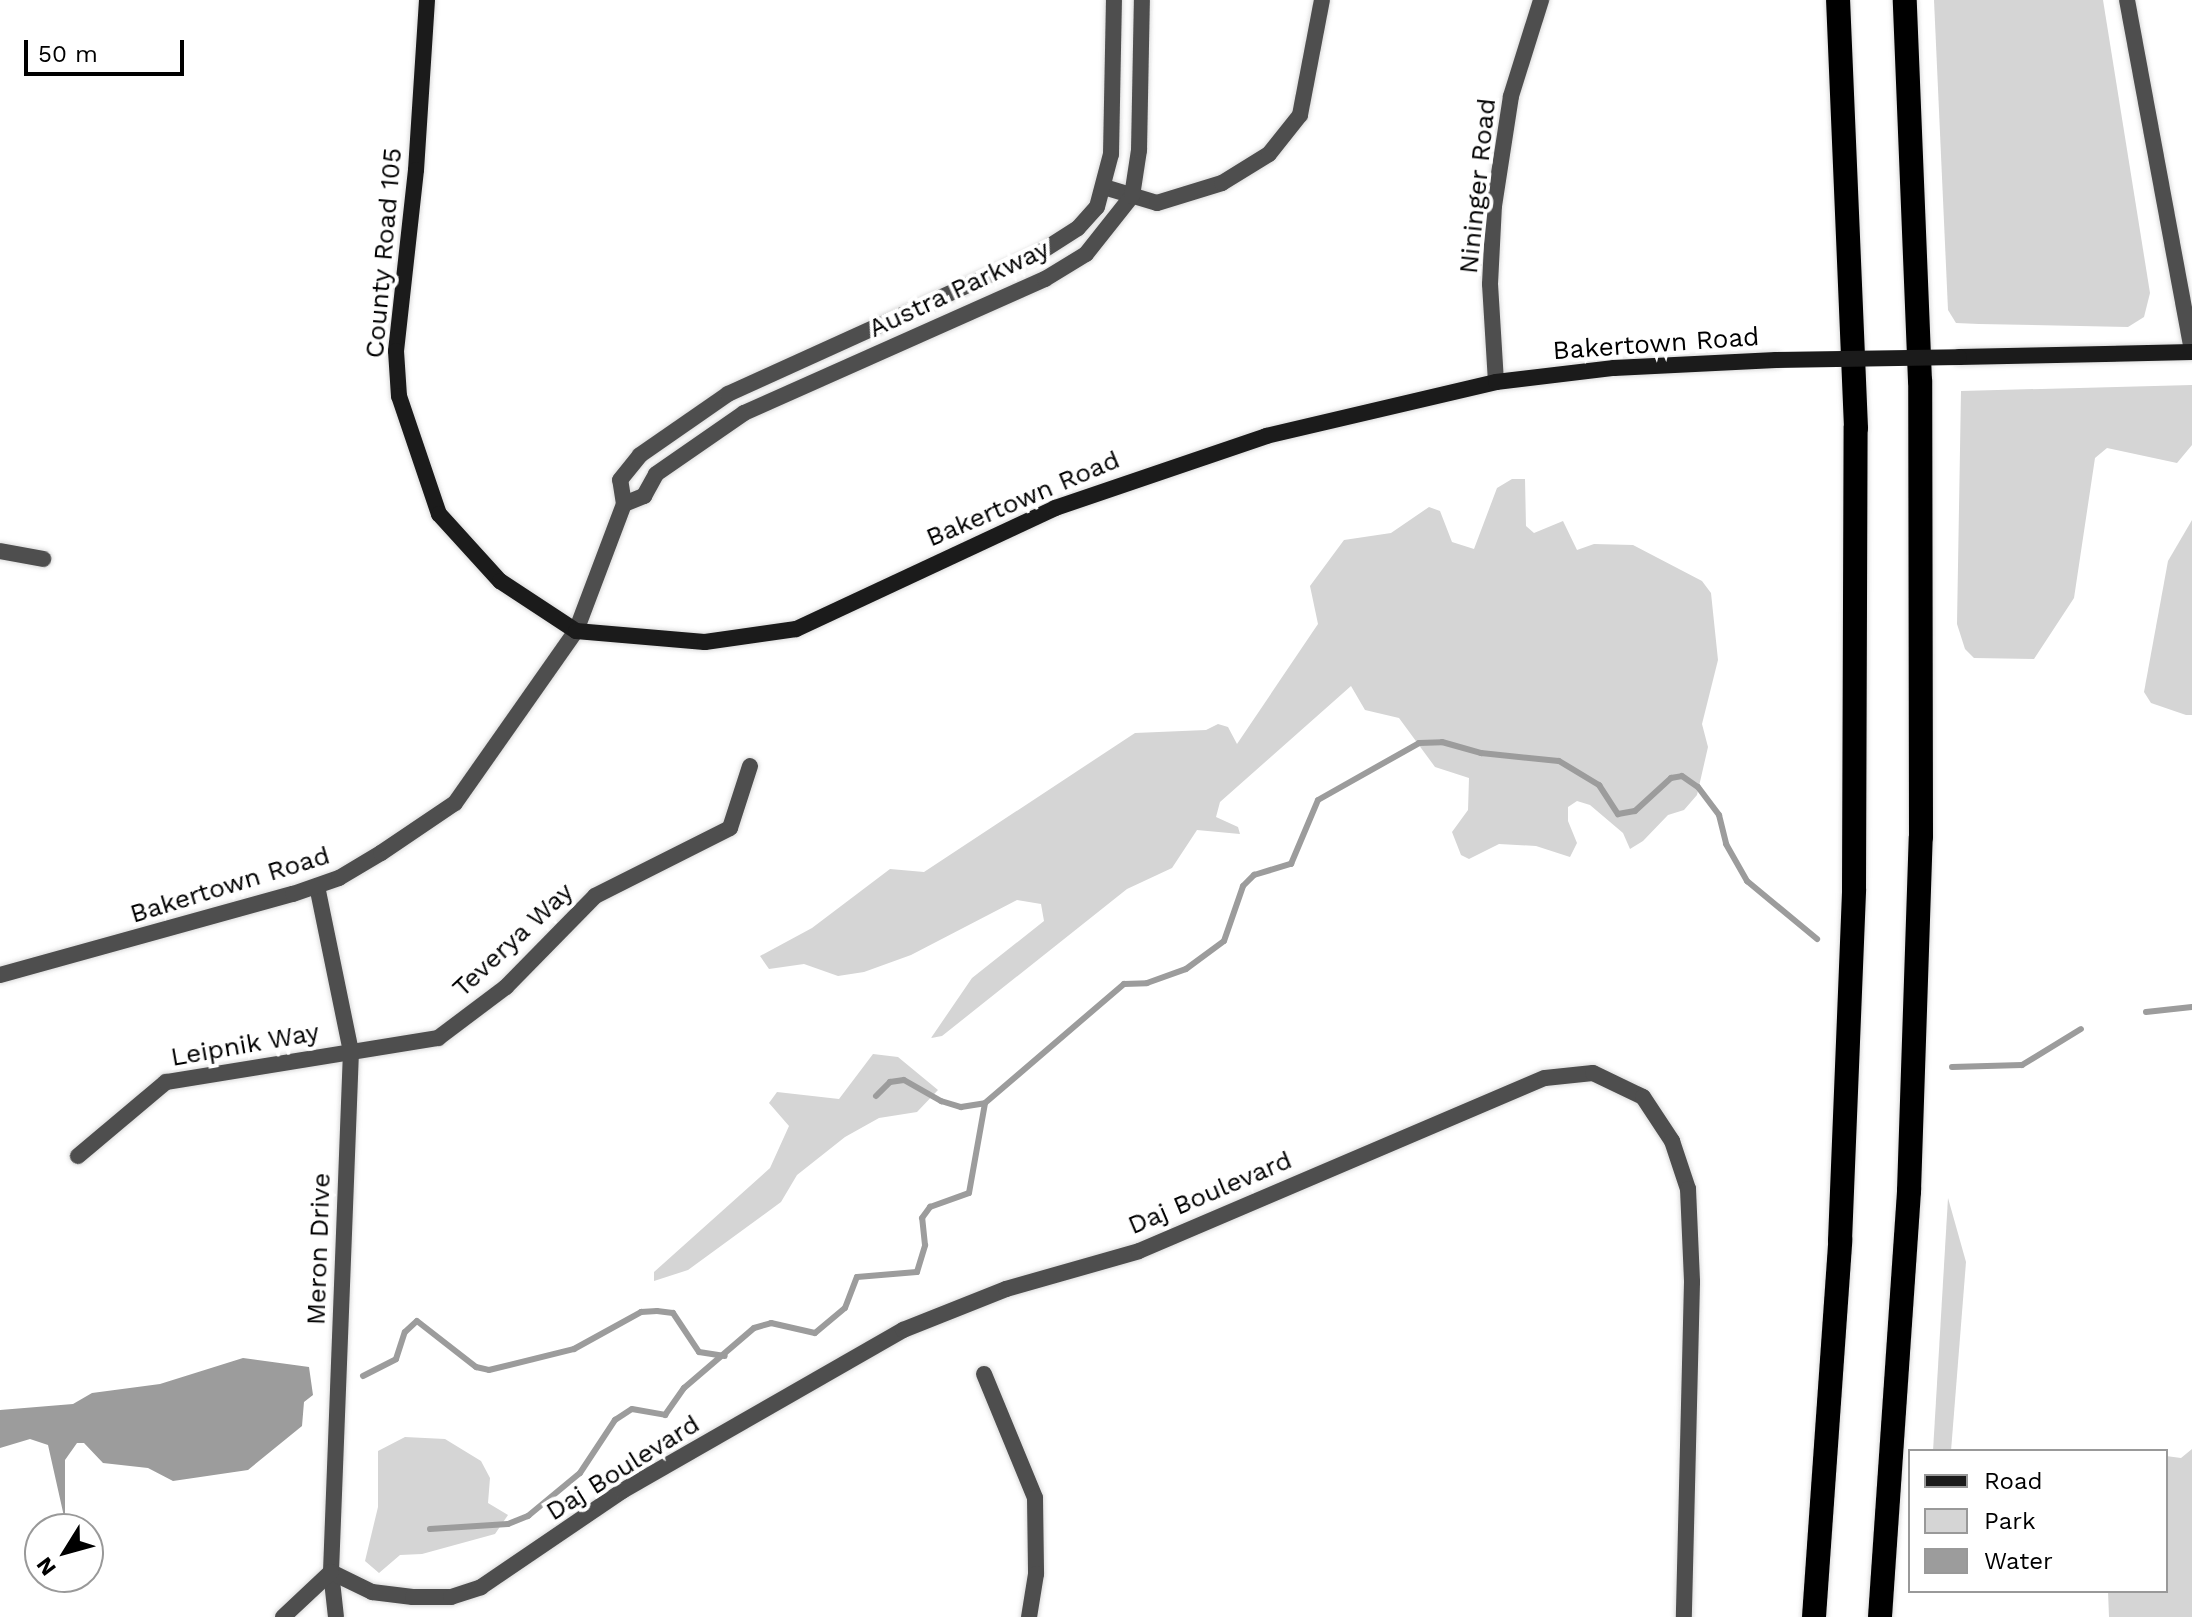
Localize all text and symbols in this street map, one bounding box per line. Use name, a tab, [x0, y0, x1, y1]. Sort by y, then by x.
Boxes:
scale bar	[28, 24, 188, 74]
text: 50 m	[38, 40, 98, 68]
street label: Nininger Road	[1453, 96, 1503, 276]
street label: County Road 105	[359, 146, 409, 360]
street label: Austra Parkway	[864, 233, 1054, 345]
street label: Bakertown Road	[1552, 321, 1760, 367]
street label: Bakertown Road	[922, 444, 1124, 554]
street label: Bakertown Road	[126, 840, 334, 930]
street label: Teverya Way	[446, 876, 580, 1004]
street label: Leipnik Way	[168, 1016, 322, 1074]
street label: Daj Boulevard	[1123, 1144, 1297, 1242]
street label: Meron Drive	[301, 1172, 337, 1326]
street label: Daj Boulevard	[541, 1408, 705, 1528]
legend	[1908, 1449, 2168, 1593]
text: Road	[1984, 1467, 2043, 1495]
text: Park	[1984, 1507, 2036, 1535]
north arrow	[24, 1513, 104, 1593]
text: Water	[1984, 1547, 2053, 1575]
text: N	[31, 1553, 61, 1581]

